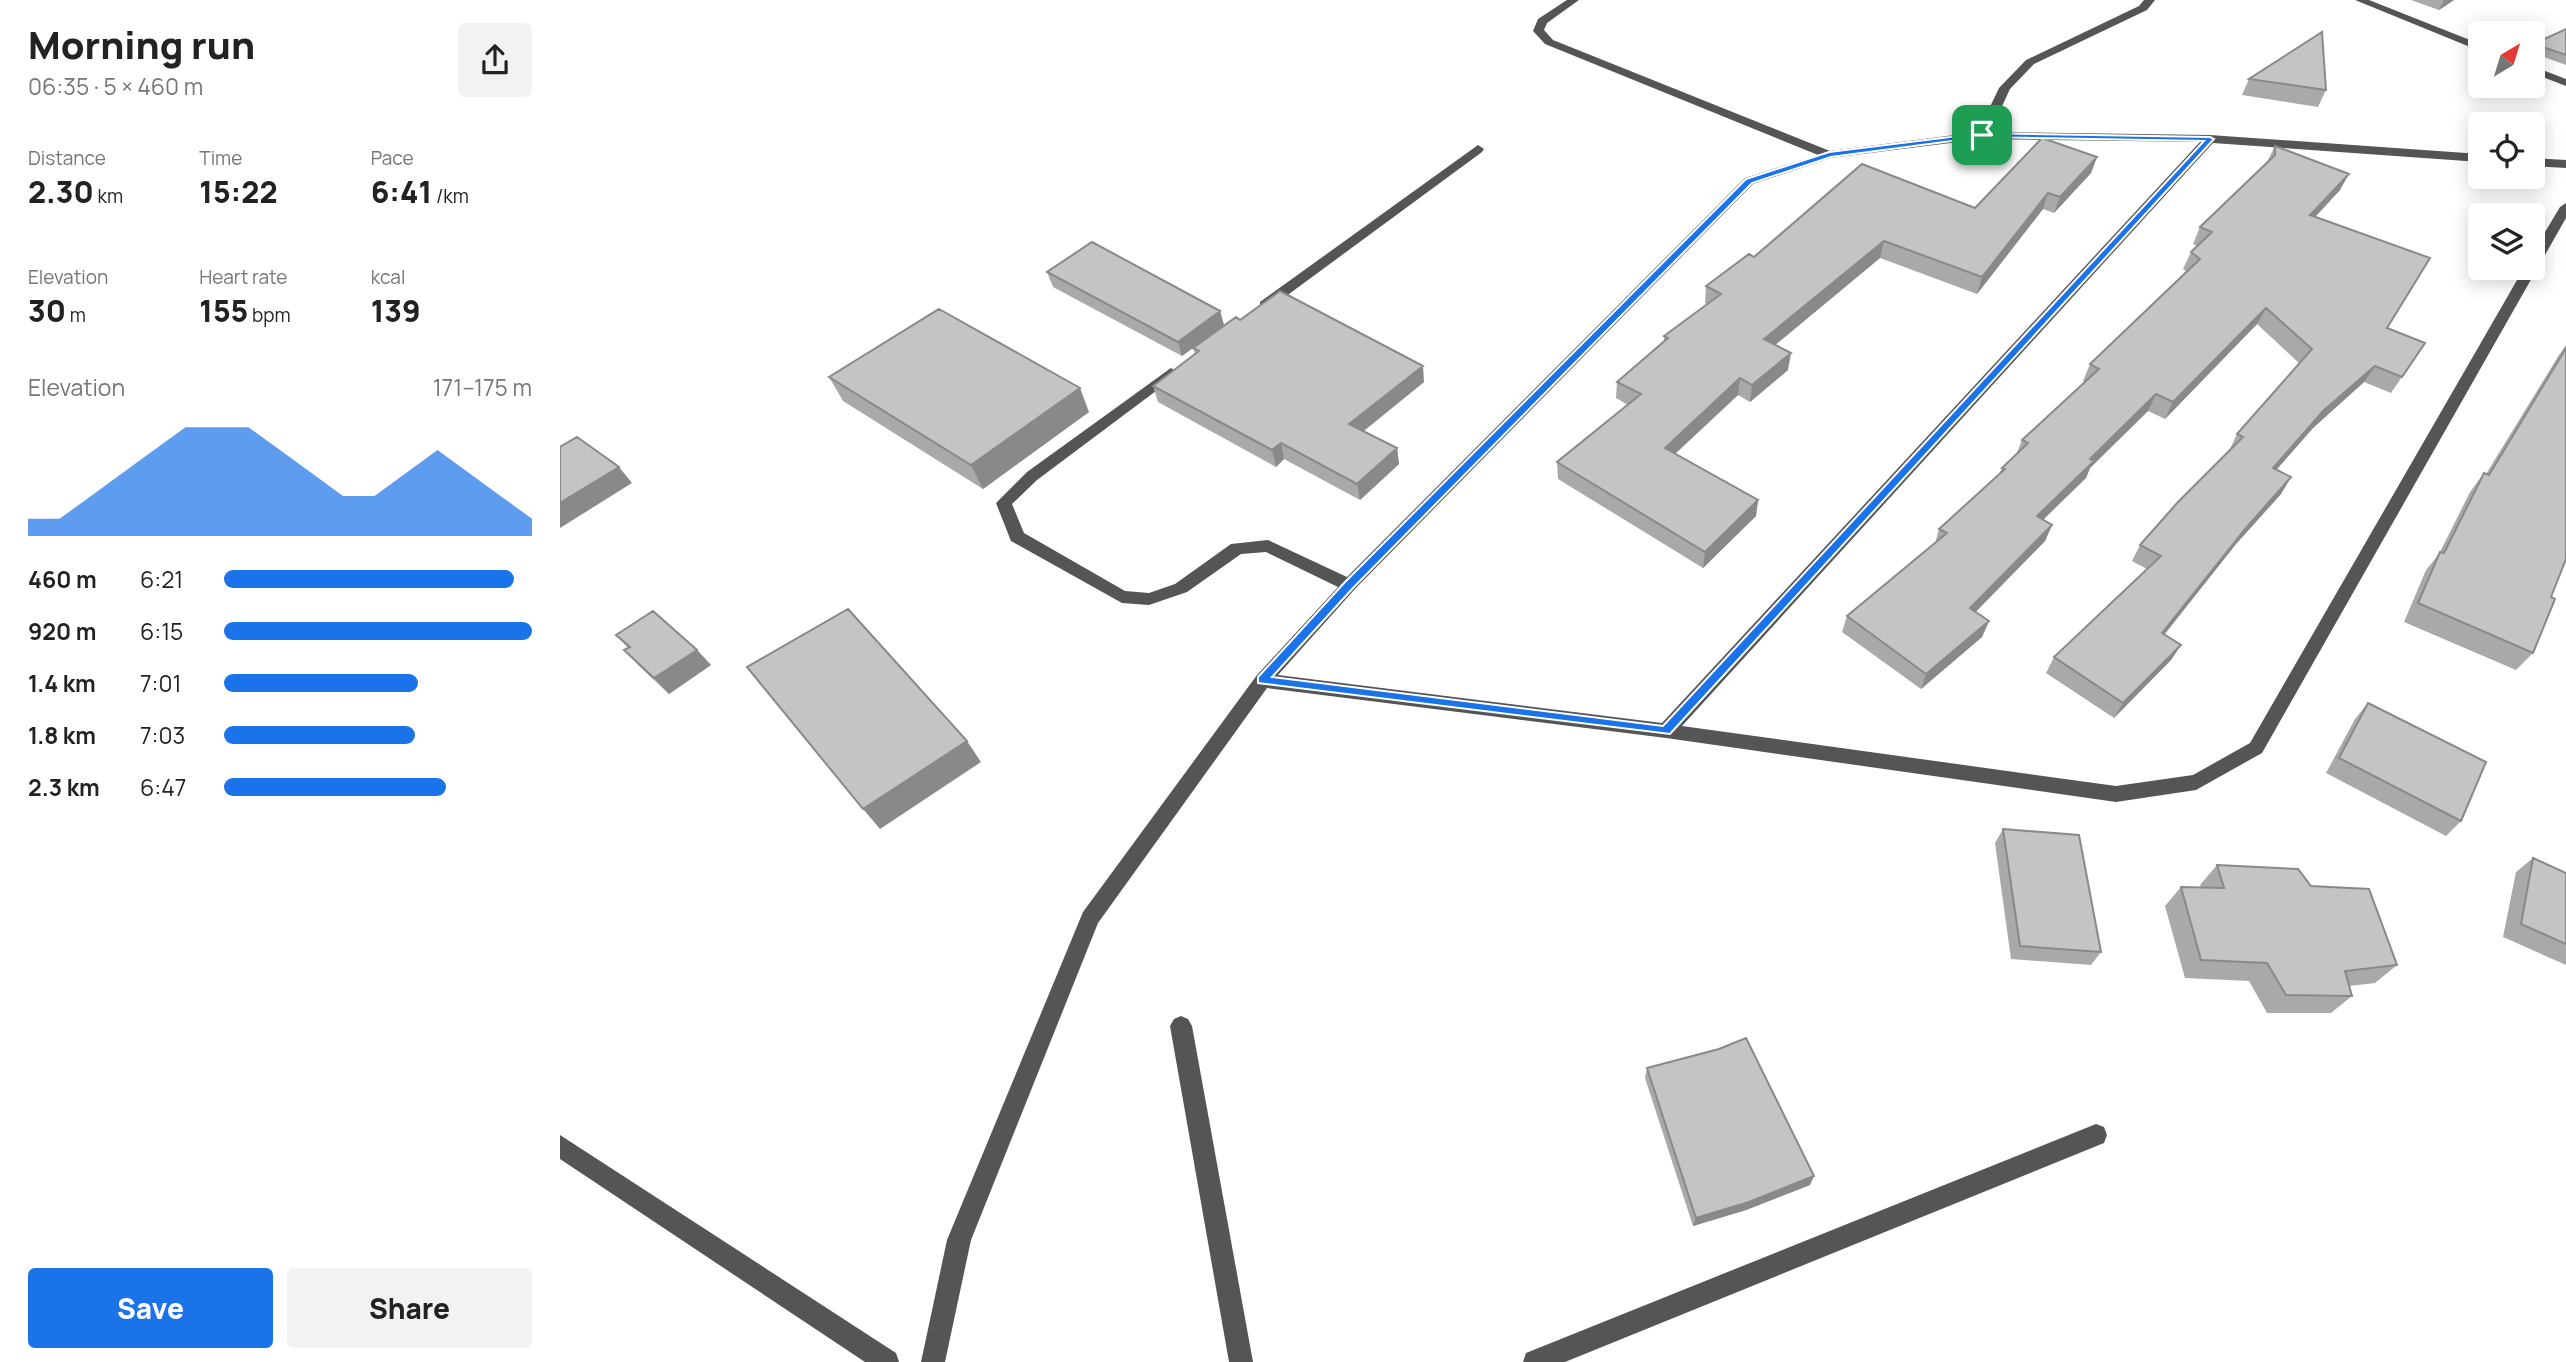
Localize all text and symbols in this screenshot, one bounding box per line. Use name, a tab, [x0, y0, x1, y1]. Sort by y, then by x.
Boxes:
text: Morning run	[28, 18, 255, 70]
north arrow	[2468, 21, 2544, 98]
map controls	[2468, 21, 2545, 280]
button: share	[458, 23, 532, 97]
text: 06:35 · 5 × 460 m	[28, 70, 203, 102]
pin	[1952, 105, 2012, 165]
button: locate	[2468, 112, 2545, 189]
icon: arrive	[1963, 116, 2001, 154]
text: Distance	[28, 145, 106, 171]
text: Time	[199, 145, 242, 171]
text: Pace	[371, 145, 414, 171]
text: 2.30	[28, 171, 94, 212]
text: 15:22	[199, 171, 278, 212]
text: 6:41	[371, 171, 432, 212]
text: km	[94, 183, 123, 209]
text: /km	[432, 183, 469, 209]
button: layers	[2468, 203, 2545, 280]
text: Elevation	[28, 264, 108, 290]
text: Heart rate	[199, 264, 287, 290]
text: kcal	[371, 264, 405, 290]
text: 30	[28, 290, 66, 331]
text: 155	[199, 290, 248, 331]
text: 139	[371, 290, 421, 331]
text: m	[66, 302, 86, 328]
text: bpm	[248, 302, 291, 328]
text: Elevation	[28, 371, 125, 403]
text: 171–175 m	[433, 371, 532, 403]
text: 460 m	[28, 563, 97, 595]
text: 6:21	[140, 563, 183, 595]
text: 920 m	[28, 615, 96, 647]
text: 6:15	[140, 615, 183, 647]
text: 1.4 km	[28, 667, 96, 699]
text: 7:01	[140, 667, 181, 699]
text: 1.8 km	[28, 719, 96, 751]
text: 7:03	[140, 719, 185, 751]
text: 2.3 km	[28, 771, 100, 803]
text: 6:47	[140, 771, 186, 803]
button: Save	[28, 1268, 273, 1348]
button: Share	[287, 1268, 532, 1348]

